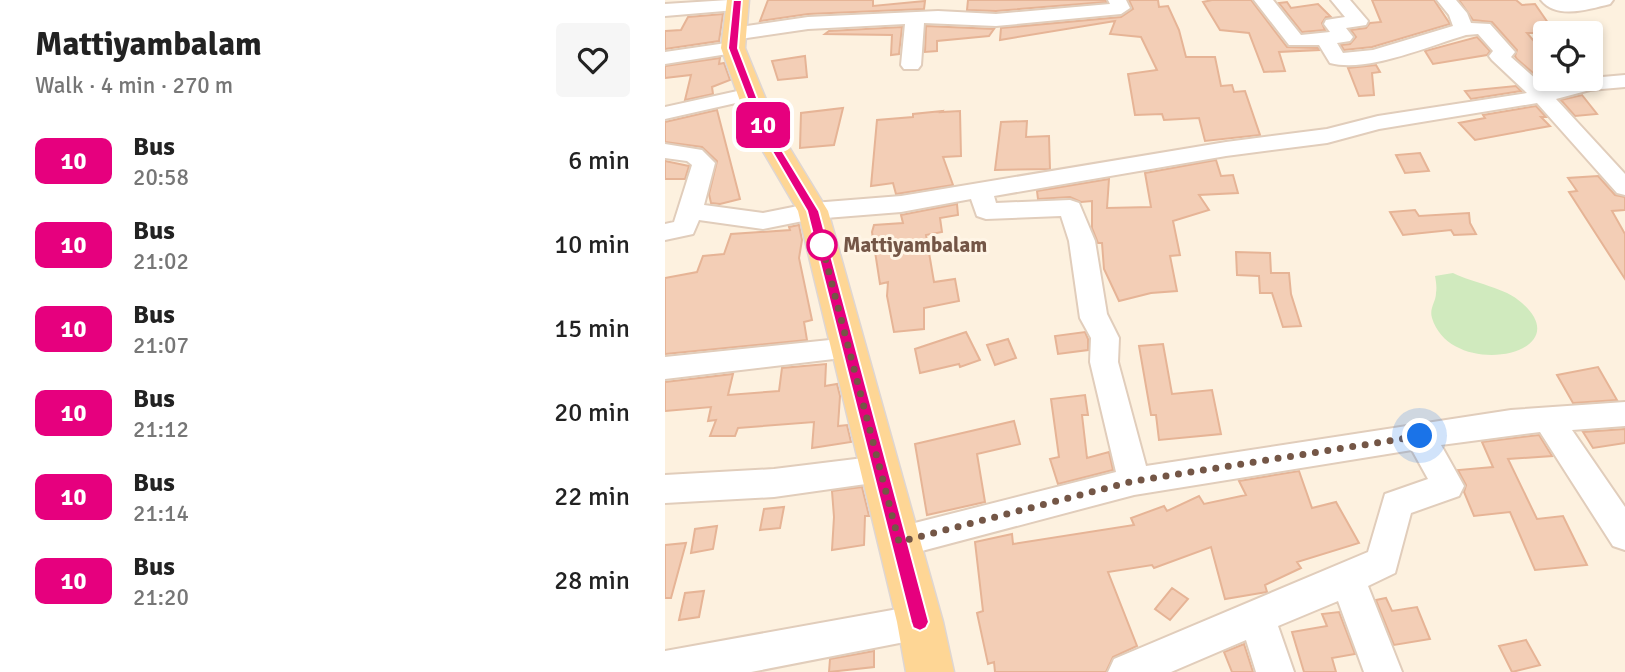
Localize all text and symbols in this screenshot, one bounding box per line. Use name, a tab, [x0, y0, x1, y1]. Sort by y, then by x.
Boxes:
map controls	[1533, 21, 1603, 91]
button: locate	[1533, 21, 1603, 91]
button: heart	[556, 23, 630, 97]
text: Mattiyambalam	[35, 24, 262, 65]
text: Walk · 4 min · 270 m	[35, 71, 233, 100]
line badge: 10	[731, 102, 795, 148]
text: 10	[750, 110, 776, 140]
text: Bus	[133, 131, 175, 163]
text: 6 min	[568, 145, 630, 177]
text: 10	[61, 146, 86, 176]
text: 20:58	[133, 163, 189, 192]
text: Bus	[133, 215, 175, 247]
text: 10 min	[554, 229, 630, 261]
text: 10	[61, 230, 86, 260]
marker: Mattiyambalam	[807, 230, 837, 260]
place label: Mattiyambalam	[843, 232, 987, 258]
text: 21:02	[133, 247, 189, 276]
text: Bus	[133, 299, 175, 331]
text: 15 min	[554, 313, 630, 345]
text: 10	[61, 314, 86, 344]
text: 21:07	[133, 331, 189, 360]
text: Bus	[133, 383, 175, 415]
text: 20 min	[554, 397, 630, 429]
text: 10	[61, 398, 86, 428]
text: 21:12	[133, 415, 189, 444]
your location	[1402, 418, 1437, 453]
text: Bus	[133, 467, 175, 499]
text: 22 min	[554, 481, 630, 513]
text: 10	[61, 482, 86, 512]
text: 21:14	[133, 499, 189, 528]
text: Bus	[133, 551, 175, 583]
text: 28 min	[554, 565, 630, 597]
text: 10	[61, 566, 86, 596]
text: 21:20	[133, 583, 189, 612]

